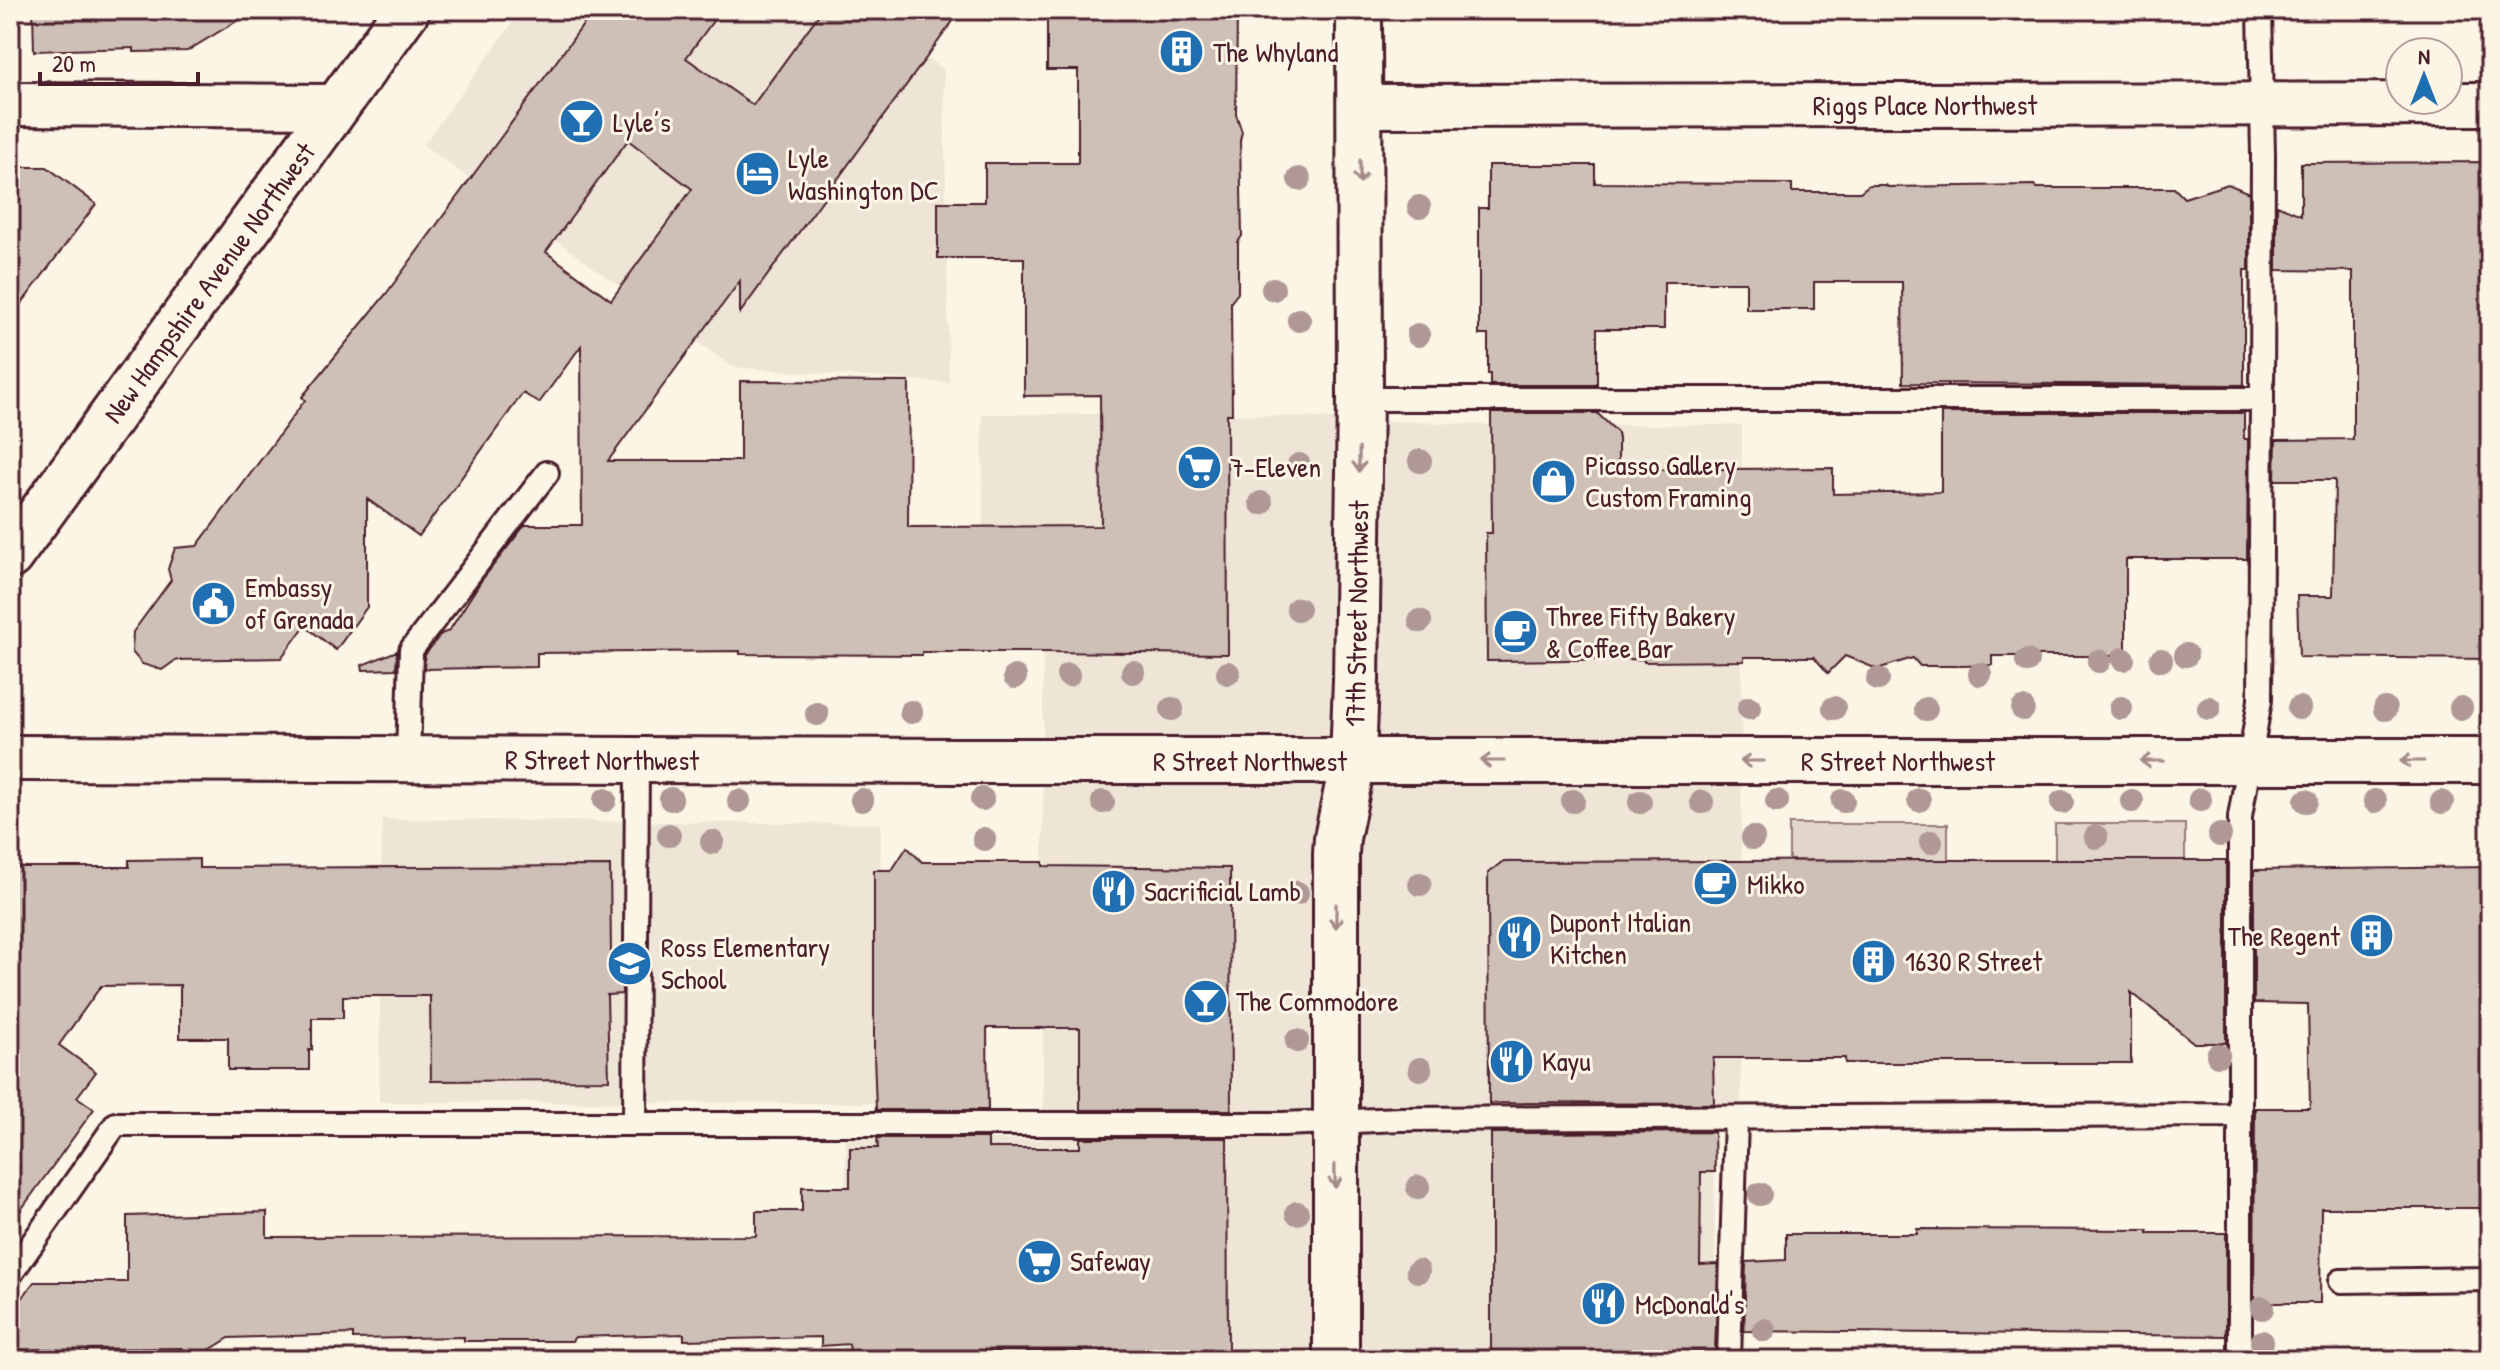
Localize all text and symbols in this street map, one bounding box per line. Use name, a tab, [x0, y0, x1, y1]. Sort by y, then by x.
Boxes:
building icon: The Whyland	[1158, 28, 1206, 76]
place label: The Whyland	[1213, 33, 1338, 71]
scale bar	[40, 36, 198, 86]
north arrow	[2384, 36, 2464, 116]
text: N	[2418, 41, 2430, 71]
text: 20 m	[52, 47, 96, 79]
street label: Riggs Place Northwest	[1813, 86, 2038, 124]
bar icon: Lyle’s	[558, 98, 606, 146]
place label: Lyle’s	[613, 103, 671, 141]
street label: New Hampshire Avenue Northwest	[94, 134, 324, 431]
place label: Lyle Washington DC	[788, 139, 939, 209]
hotel icon: Lyle Washington DC	[733, 150, 781, 198]
one-way arrow	[1352, 158, 1368, 185]
supermarket icon: 7-Eleven	[1175, 443, 1223, 491]
one-way arrow	[1351, 446, 1367, 473]
place label: Picasso Gallery Custom Framing	[1585, 446, 1751, 516]
place label: 7-Eleven	[1230, 448, 1321, 486]
shop icon: Picasso Gallery Custom Framing	[1530, 457, 1578, 505]
street label: 17th Street Northwest	[1335, 500, 1378, 728]
place label: Embassy of Grenada	[245, 568, 354, 638]
public building icon: Embassy of Grenada	[190, 579, 238, 627]
place label: Three Fifty Bakery & Coffee Bar	[1546, 597, 1736, 667]
cafe icon: Three Fifty Bakery & Coffee Bar	[1491, 608, 1539, 656]
street label: R Street Northwest	[505, 741, 699, 779]
street label: R Street Northwest	[1153, 742, 1347, 780]
street label: R Street Northwest	[1801, 742, 1995, 780]
one-way arrow	[1479, 753, 1506, 769]
one-way arrow	[1739, 753, 1766, 769]
one-way arrow	[2139, 753, 2166, 769]
one-way arrow	[2399, 753, 2426, 769]
cafe icon: Mikko	[1692, 860, 1740, 908]
place label: Mikko	[1747, 865, 1804, 903]
restaurant icon: Sacrificial Lamb	[1089, 867, 1137, 915]
place label: Sacrificial Lamb	[1144, 872, 1301, 910]
one-way arrow	[1328, 902, 1343, 929]
place label: Dupont Italian Kitchen	[1550, 903, 1691, 973]
building icon: The Regent	[2347, 912, 2395, 960]
restaurant icon: Dupont Italian Kitchen	[1495, 914, 1543, 962]
place label: The Regent	[2228, 917, 2340, 955]
place label: Ross Elementary School	[661, 928, 830, 998]
building icon: 1630 R Street	[1850, 937, 1898, 985]
school or university icon: Ross Elementary School	[606, 939, 654, 987]
place label: 1630 R Street	[1905, 942, 2043, 980]
bar icon: The Commodore	[1181, 977, 1229, 1025]
place label: The Commodore	[1236, 982, 1399, 1020]
restaurant icon: Kayu	[1487, 1037, 1535, 1085]
place label: Kayu	[1542, 1042, 1591, 1080]
one-way arrow	[1327, 1162, 1343, 1189]
supermarket icon: Safeway	[1015, 1237, 1063, 1285]
place label: Safeway	[1070, 1242, 1151, 1280]
restaurant icon: McDonald's	[1580, 1280, 1628, 1328]
place label: McDonald's	[1635, 1285, 1744, 1323]

